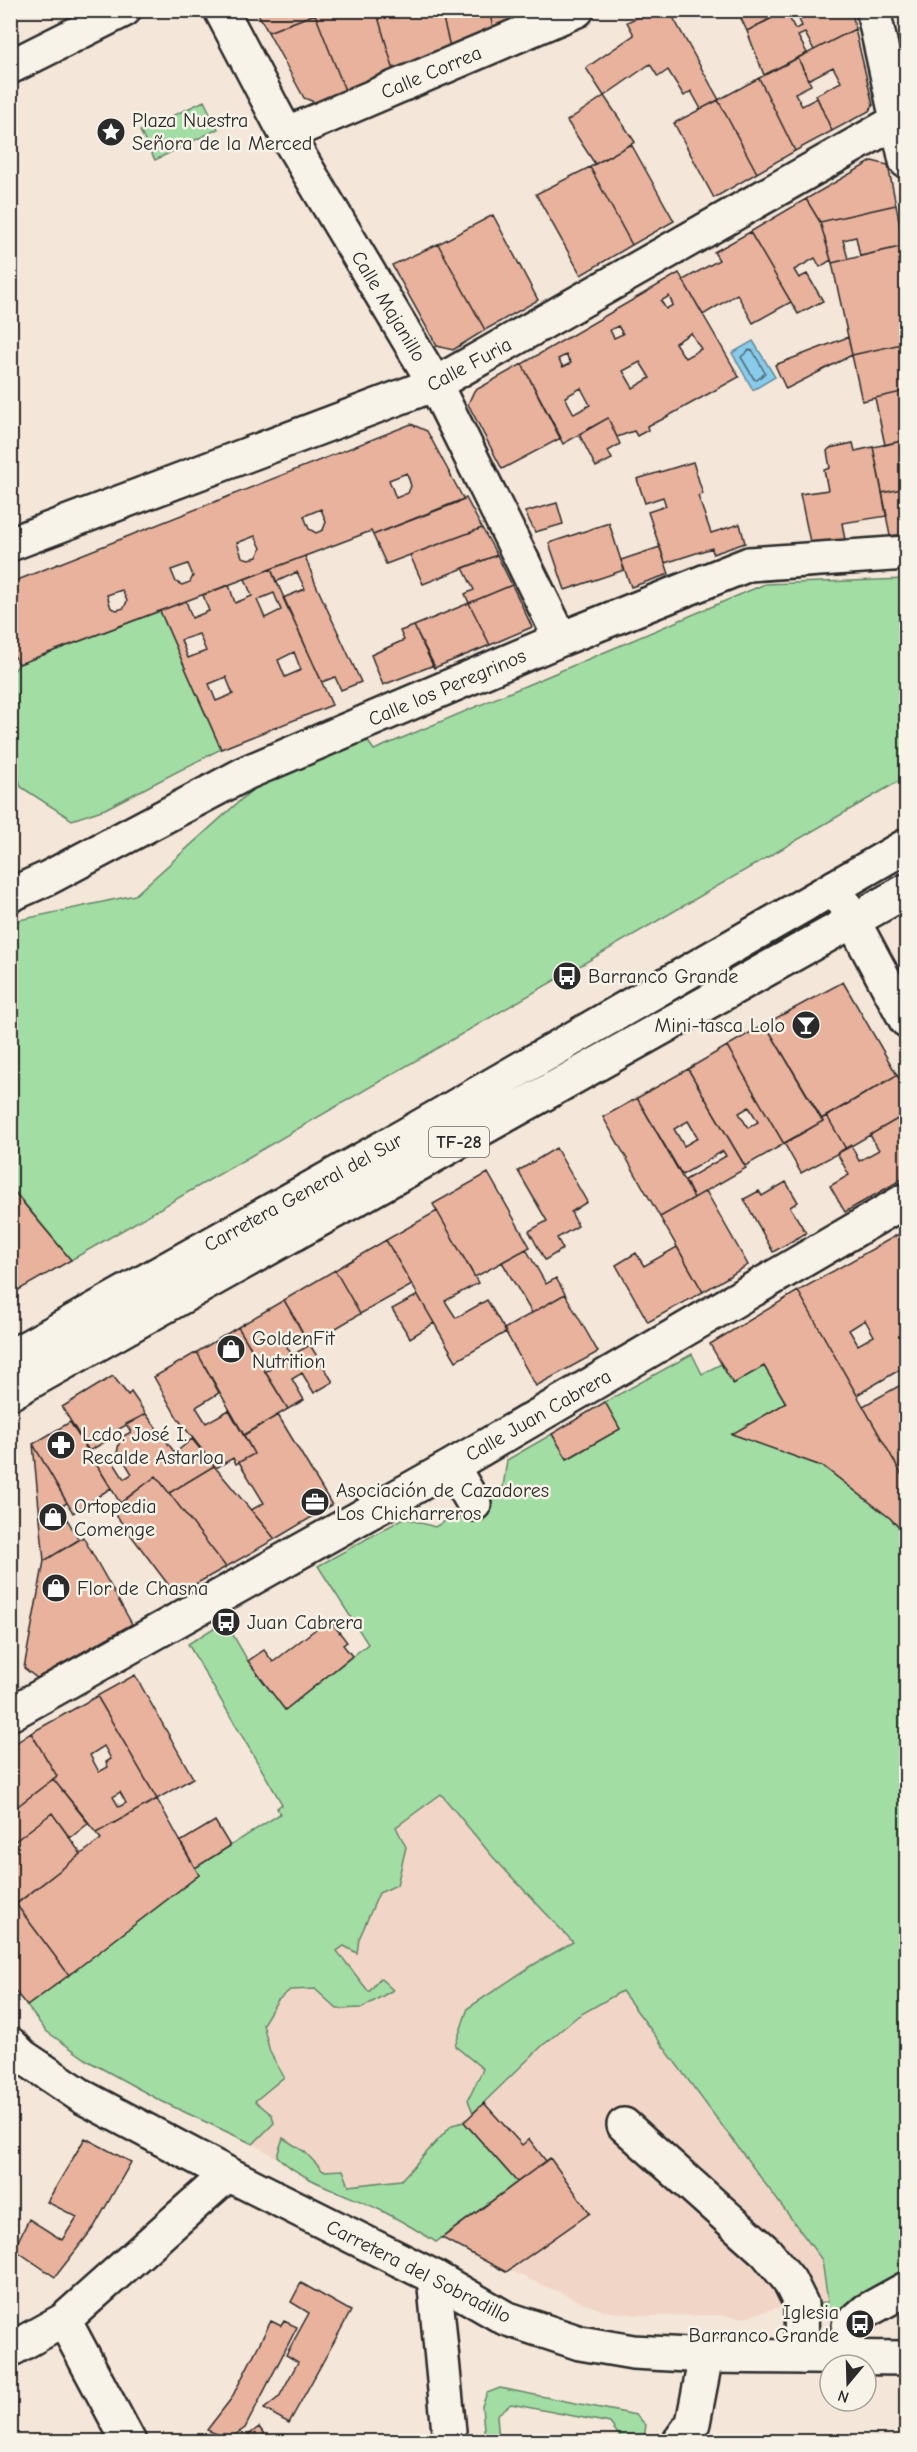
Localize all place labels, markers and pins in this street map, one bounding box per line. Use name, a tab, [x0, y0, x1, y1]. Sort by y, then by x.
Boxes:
place label: Plaza Nuestra Señora de la Merced	[132, 109, 312, 155]
place icon: Plaza Nuestra Señora de la Merced	[95, 116, 127, 148]
bus stop icon: Barranco Grande	[551, 960, 583, 992]
place label: Barranco Grande	[588, 965, 738, 988]
bar icon: Mini-tasca Lolo	[790, 1009, 822, 1041]
place label: Mini-tasca Lolo	[655, 1014, 785, 1037]
place label: GoldenFit Nutrition	[252, 1327, 336, 1373]
shop icon: GoldenFit Nutrition	[215, 1333, 247, 1365]
place label: Lcdo. José I. Recalde Astarloa	[82, 1423, 224, 1469]
pharmacy icon: Lcdo. José I. Recalde Astarloa	[45, 1429, 77, 1461]
place label: Asociación de Cazadores Los Chicharreros	[336, 1479, 549, 1525]
office icon: Asociación de Cazadores Los Chicharreros	[299, 1486, 331, 1518]
place label: Ortopedia Comenge	[74, 1495, 157, 1541]
shop icon: Ortopedia Comenge	[37, 1501, 69, 1533]
shop icon: Flor de Chasna	[40, 1572, 72, 1604]
place label: Flor de Chasna	[77, 1577, 208, 1600]
bus stop icon: Juan Cabrera	[210, 1606, 242, 1638]
place label: Juan Cabrera	[247, 1611, 363, 1634]
place label: Iglesia Barranco Grande	[689, 2301, 839, 2347]
bus stop icon: Iglesia Barranco Grande	[844, 2308, 876, 2340]

